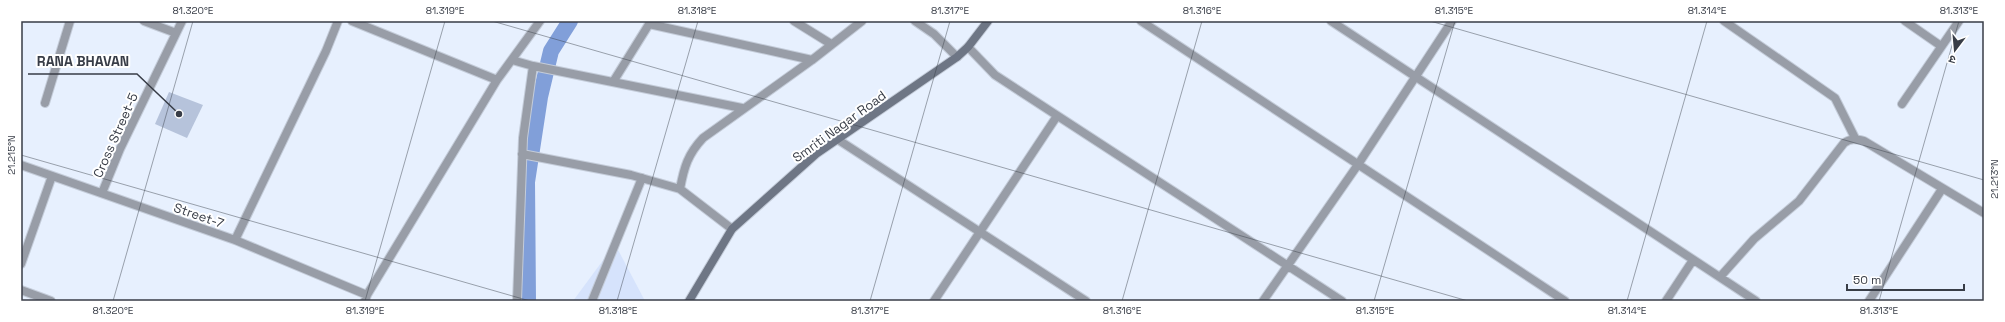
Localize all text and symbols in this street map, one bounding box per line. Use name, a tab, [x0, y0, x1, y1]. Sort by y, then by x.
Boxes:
text: 81.320°E	[173, 4, 214, 17]
text: 81.319°E	[426, 4, 465, 17]
text: 81.318°E	[678, 4, 717, 17]
text: 81.317°E	[931, 4, 969, 17]
text: 81.316°E	[1183, 4, 1222, 17]
text: 81.315°E	[1435, 4, 1474, 17]
text: 81.314°E	[1688, 4, 1727, 17]
text: 81.313°E	[1940, 4, 1979, 17]
north arrow	[1935, 30, 1975, 70]
callout: RANA BHAVAN	[28, 48, 137, 74]
text: RANA BHAVAN	[37, 52, 129, 70]
text: उ	[1947, 52, 1957, 67]
street label: Smriti Nagar Road	[789, 87, 889, 166]
street label: Cross Street-5	[89, 90, 142, 180]
text: 21.215°N	[5, 135, 18, 175]
text: 21.213°N	[1988, 159, 2001, 199]
street label: Street-7	[171, 199, 226, 232]
scale bar	[1847, 266, 1964, 292]
text: 50 m	[1853, 272, 1881, 288]
text: 81.320°E	[93, 304, 134, 317]
text: 81.319°E	[346, 304, 385, 317]
text: 81.318°E	[599, 304, 638, 317]
text: 81.317°E	[851, 304, 889, 317]
text: 81.316°E	[1103, 304, 1142, 317]
text: 81.315°E	[1356, 304, 1395, 317]
text: 81.314°E	[1608, 304, 1647, 317]
text: 81.313°E	[1860, 304, 1899, 317]

